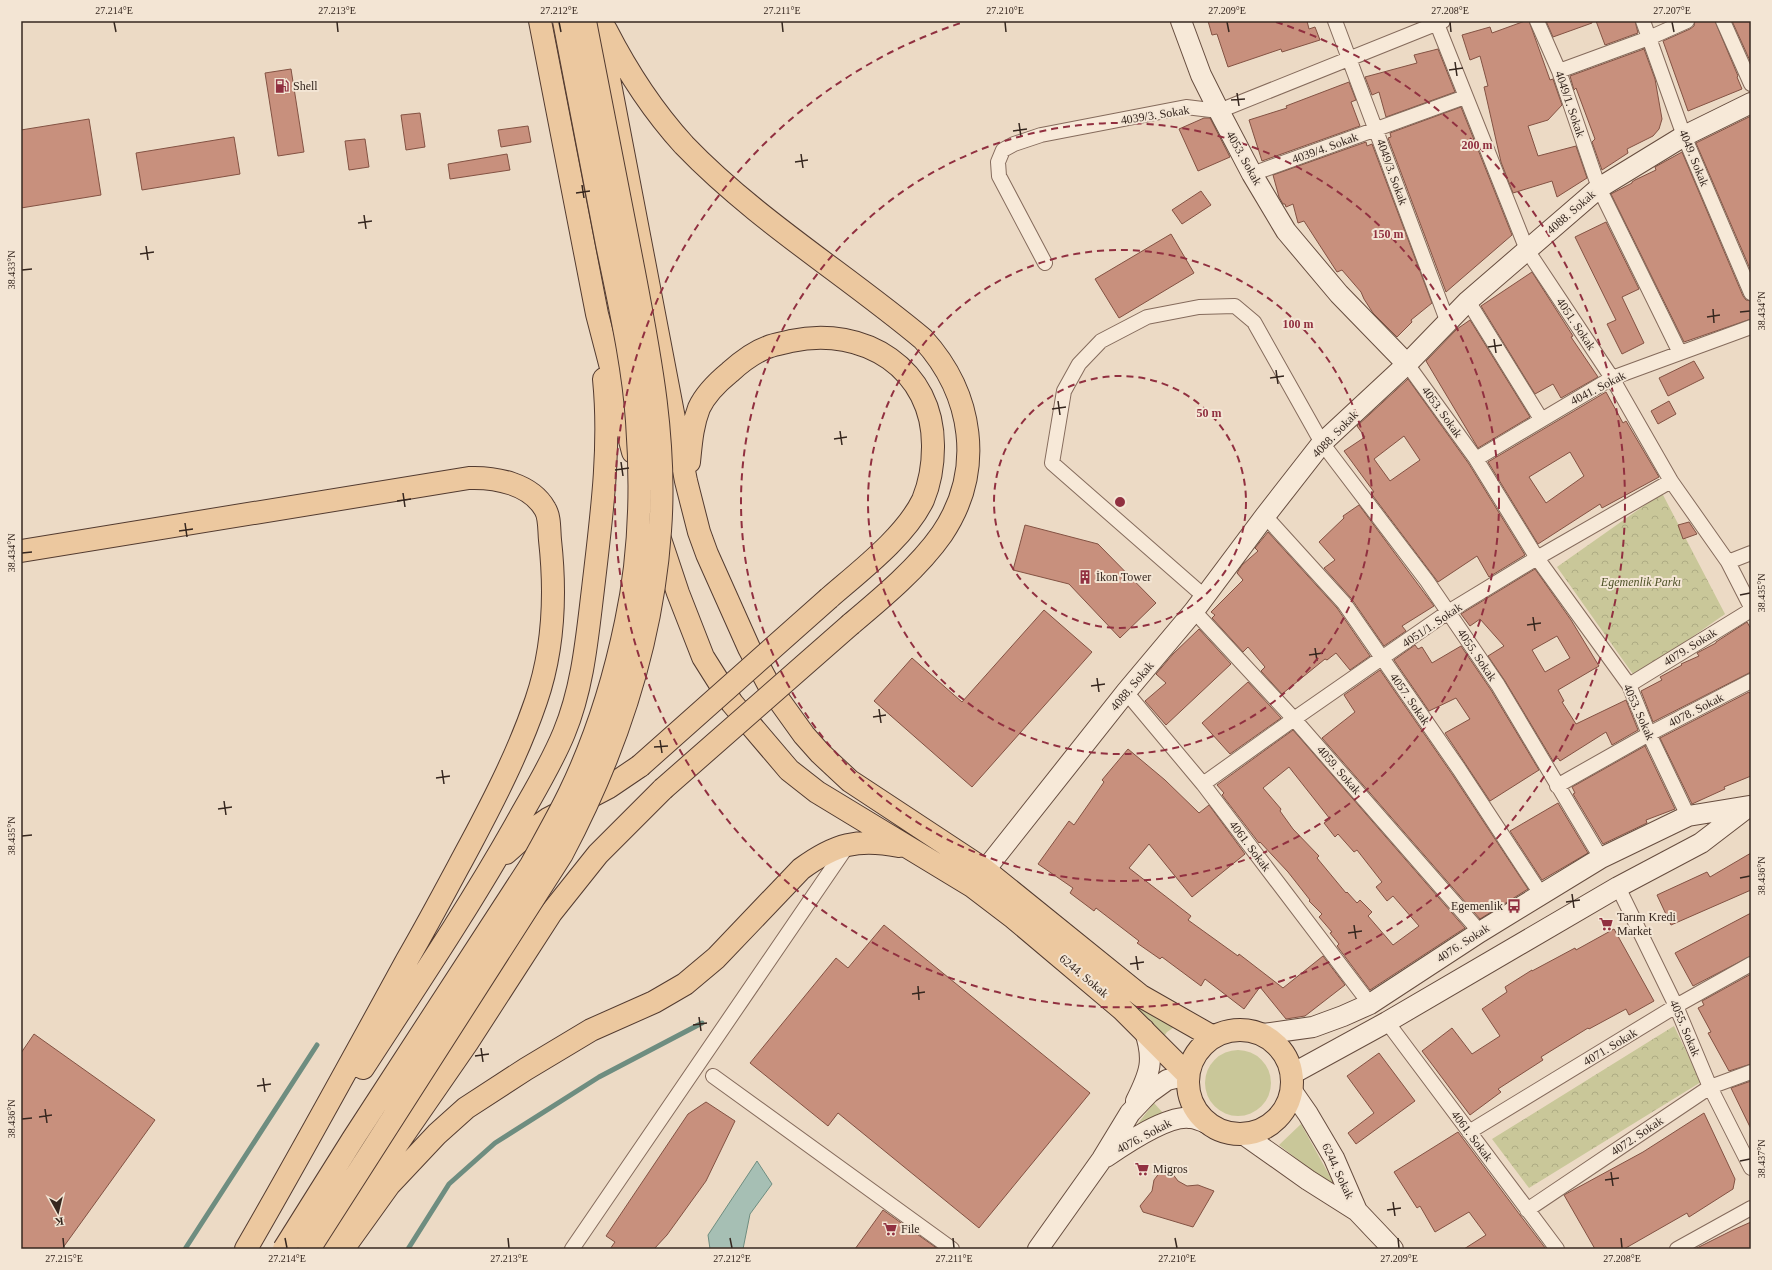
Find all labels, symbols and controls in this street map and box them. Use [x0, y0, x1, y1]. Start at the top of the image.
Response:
text: 27.214°E [95, 5, 133, 16]
text: 27.213°E [318, 5, 356, 16]
text: 27.212°E [540, 5, 578, 16]
text: 27.211°E [763, 5, 801, 16]
text: 27.210°E [986, 5, 1024, 16]
text: 27.209°E [1208, 5, 1246, 16]
text: 27.208°E [1431, 5, 1469, 16]
text: 27.207°E [1653, 5, 1691, 16]
street label: 4049/1. Sokak [1552, 69, 1588, 139]
fuel station icon: Shell [274, 78, 290, 94]
place label: Shell [293, 79, 318, 93]
street label: 4039/3. Sokak [1120, 103, 1190, 127]
street label: 4053. Sokak [1223, 128, 1265, 188]
street label: 4049. Sokak [1676, 128, 1712, 188]
street label: 4039/4. Sokak [1290, 130, 1360, 166]
street label: 4049/3. Sokak [1374, 137, 1410, 207]
text: 200 m [1462, 138, 1493, 152]
street label: 4088. Sokak [1544, 187, 1598, 237]
text: 150 m [1373, 227, 1404, 241]
text: 38.433°N [6, 251, 17, 289]
text: 38.434°N [1756, 292, 1767, 330]
street label: 4051. Sokak [1553, 295, 1599, 353]
text: 100 m [1283, 317, 1314, 331]
street label: 4041. Sokak [1568, 368, 1628, 408]
street label: 4053. Sokak [1419, 384, 1465, 440]
text: 50 m [1197, 406, 1222, 420]
street label: 4088. Sokak [1309, 408, 1361, 460]
centre of rings [1113, 495, 1127, 509]
text: 38.434°N [6, 534, 17, 572]
building icon: İkon Tower [1077, 569, 1093, 585]
place label: İkon Tower [1096, 570, 1151, 584]
text: 38.435°N [1756, 574, 1767, 612]
park label: Egemenlik Parkı [1600, 575, 1681, 589]
street label: 4051/1. Sokak [1399, 600, 1465, 650]
street label: 4079. Sokak [1661, 625, 1719, 669]
street label: 4055. Sokak [1454, 626, 1500, 684]
street label: 4088. Sokak [1107, 659, 1157, 713]
street label: 4057. Sokak [1387, 670, 1433, 728]
street label: 4053. Sokak [1620, 682, 1658, 742]
street label: 4078. Sokak [1666, 690, 1726, 730]
street label: 4059. Sokak [1314, 743, 1364, 797]
text: 38.435°N [6, 817, 17, 855]
street label: 4061. Sokak [1226, 818, 1274, 874]
text: 38.436°N [1756, 857, 1767, 895]
bus stop icon: Egemenlik [1506, 898, 1522, 914]
place label: Egemenlik [1451, 899, 1503, 913]
place label: Tarım Kredi Market [1617, 910, 1676, 938]
supermarket icon: Tarım Kredi Market [1598, 916, 1614, 932]
street label: 4076. Sokak [1434, 921, 1492, 965]
street label: 6244. Sokak [1057, 951, 1111, 1001]
street label: 4055. Sokak [1667, 998, 1703, 1058]
street label: 4071. Sokak [1581, 1026, 1639, 1068]
text: 38.436°N [6, 1100, 17, 1138]
street label: 4061. Sokak [1448, 1108, 1496, 1164]
street label: 4072. Sokak [1608, 1113, 1666, 1159]
street label: 4076. Sokak [1114, 1116, 1174, 1156]
text: 38.437°N [1756, 1140, 1767, 1178]
street label: 6244. Sokak [1319, 1141, 1357, 1201]
supermarket icon: Migros [1134, 1161, 1150, 1177]
place label: Migros [1153, 1162, 1188, 1176]
north arrow [38, 1192, 78, 1232]
text: K [54, 1215, 64, 1229]
supermarket icon: File [882, 1221, 898, 1237]
place label: File [901, 1222, 920, 1236]
text: 27.215°E [45, 1253, 83, 1264]
text: 27.214°E [268, 1253, 306, 1264]
text: 27.213°E [490, 1253, 528, 1264]
text: 27.212°E [713, 1253, 751, 1264]
text: 27.211°E [935, 1253, 973, 1264]
text: 27.210°E [1158, 1253, 1196, 1264]
text: 27.209°E [1380, 1253, 1418, 1264]
text: 27.208°E [1603, 1253, 1641, 1264]

